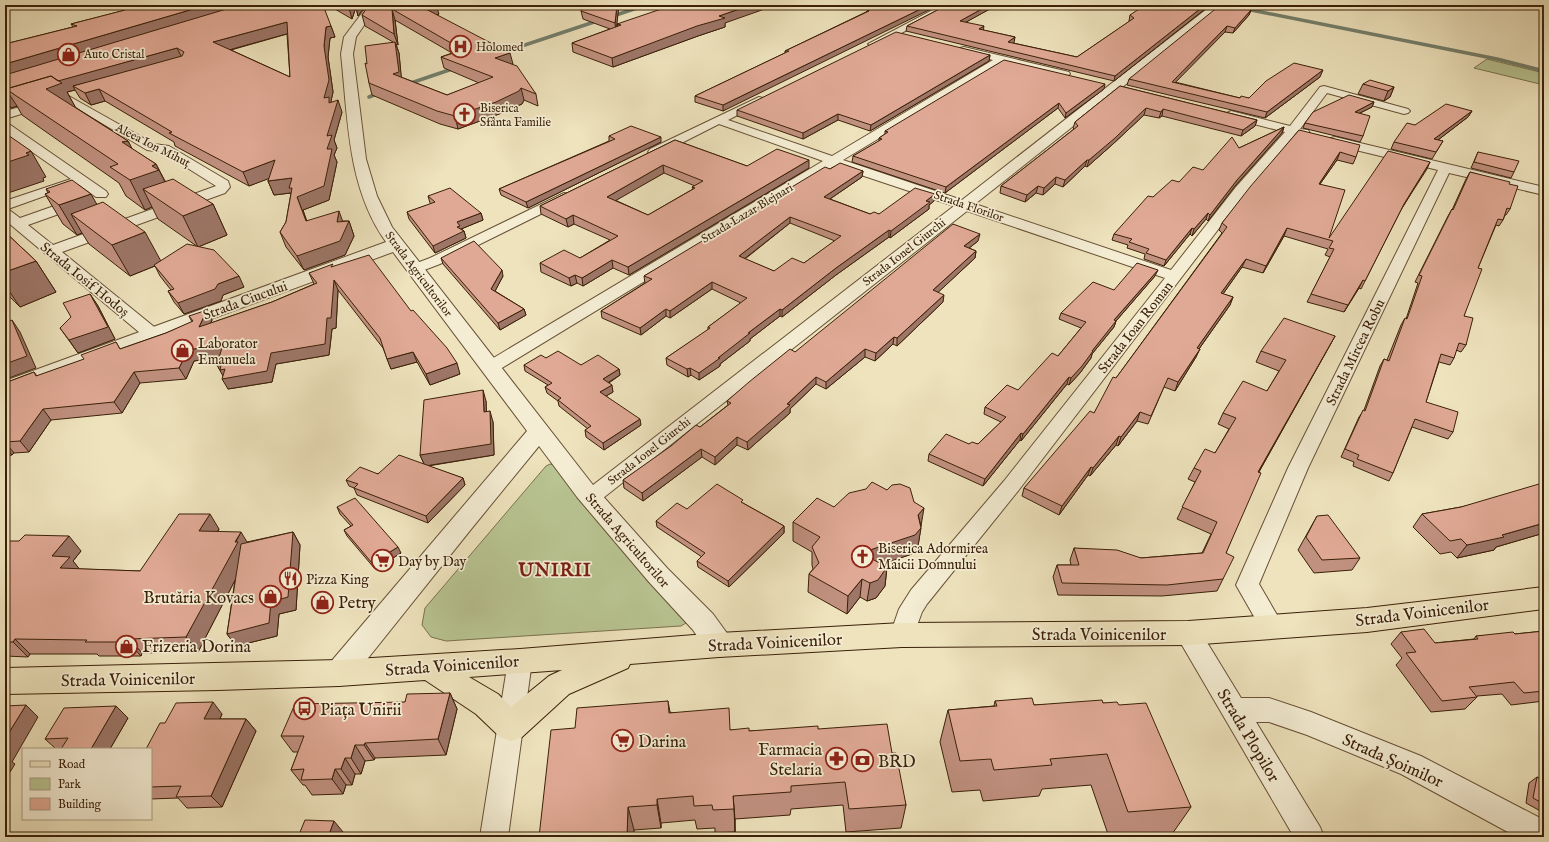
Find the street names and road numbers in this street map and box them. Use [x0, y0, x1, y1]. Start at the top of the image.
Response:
street label: Aleea Ion Mihuț [112, 120, 193, 171]
street label: Strada Lazar Blejnari [699, 180, 796, 247]
street label: Strada Florilor [932, 187, 1006, 226]
street label: Strada Ionel Giurchi [860, 215, 949, 290]
street label: Strada Agricultorilor [382, 229, 456, 320]
street label: Strada Iosif Hodoș [36, 238, 133, 321]
street label: Strada Ciucului [201, 277, 290, 325]
street label: Strada Ioan Roman [1094, 277, 1178, 377]
street label: Strada Mircea Robu [1322, 296, 1389, 409]
street label: Strada Ionel Giurchi [605, 414, 694, 489]
street label: Strada Agricultorilor [581, 489, 673, 592]
street label: Strada Voinicenilor [1354, 595, 1491, 632]
street label: Strada Voinicenilor [1032, 625, 1167, 646]
street label: Strada Voinicenilor [707, 629, 843, 657]
street label: Strada Voinicenilor [384, 651, 521, 682]
street label: Strada Voinicenilor [61, 669, 196, 692]
street label: Strada Plopilor [1212, 685, 1284, 787]
street label: Strada Șoimilor [1339, 730, 1447, 793]

